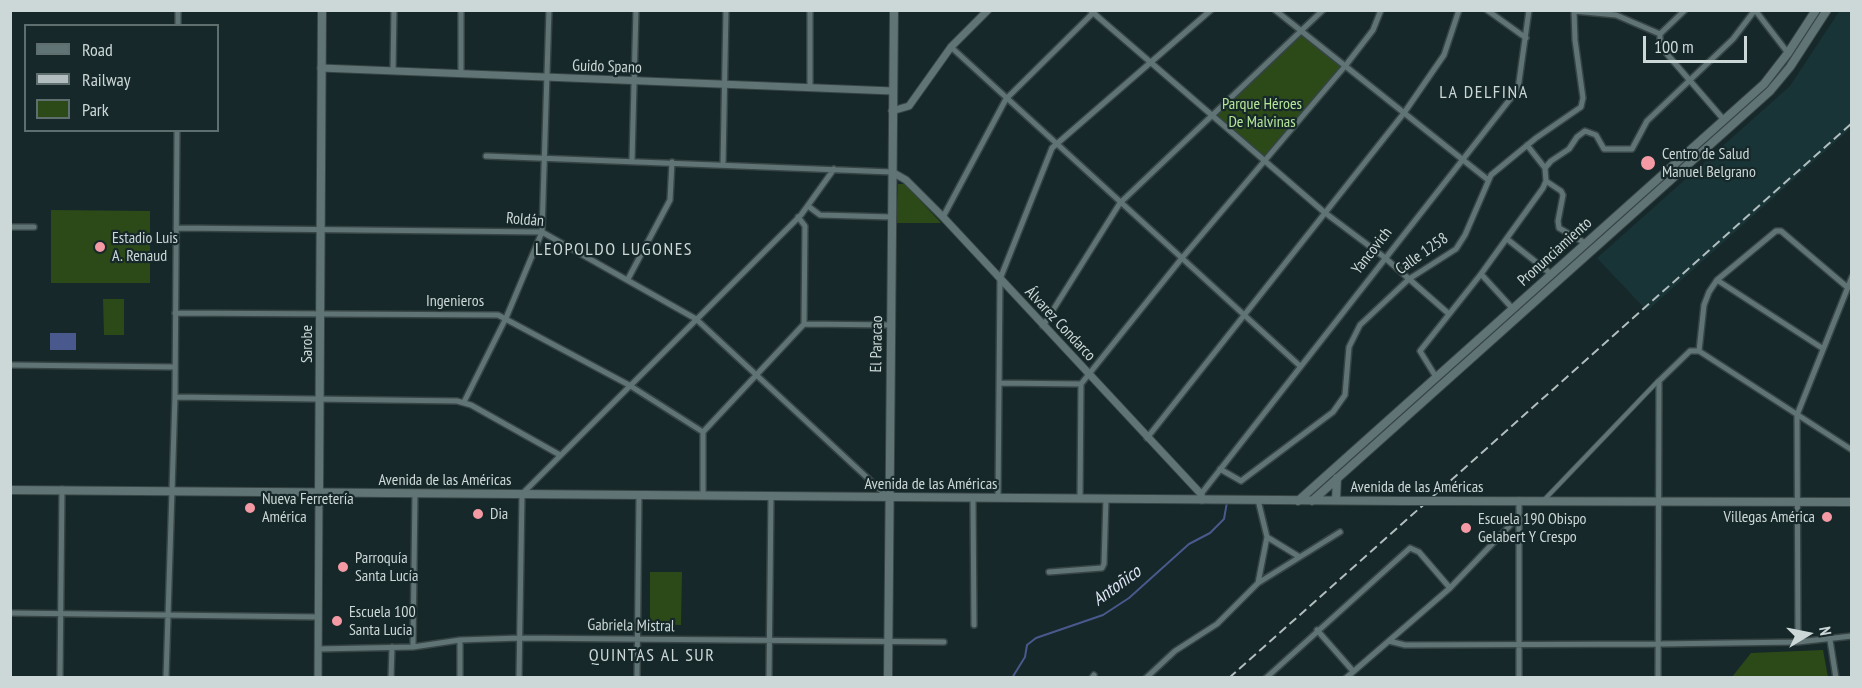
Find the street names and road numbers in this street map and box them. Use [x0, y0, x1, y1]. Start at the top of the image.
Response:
street label: Guido Spano [572, 56, 642, 78]
street label: Roldán [505, 209, 545, 231]
street label: Pronunciamiento [1514, 214, 1596, 290]
street label: Yancovich [1348, 224, 1396, 278]
street label: Calle 1258 [1392, 229, 1452, 279]
street label: Álvarez Condarco [1021, 283, 1099, 365]
street label: Ingenieros [426, 291, 484, 311]
street label: El Paracao [867, 315, 887, 373]
street label: Sarobe [297, 325, 317, 363]
street label: Avenida de las Américas [379, 470, 511, 490]
street label: Avenida de las Américas [865, 474, 997, 494]
street label: Avenida de las Américas [1351, 477, 1483, 497]
street label: Gabriela Mistral [587, 616, 675, 636]

